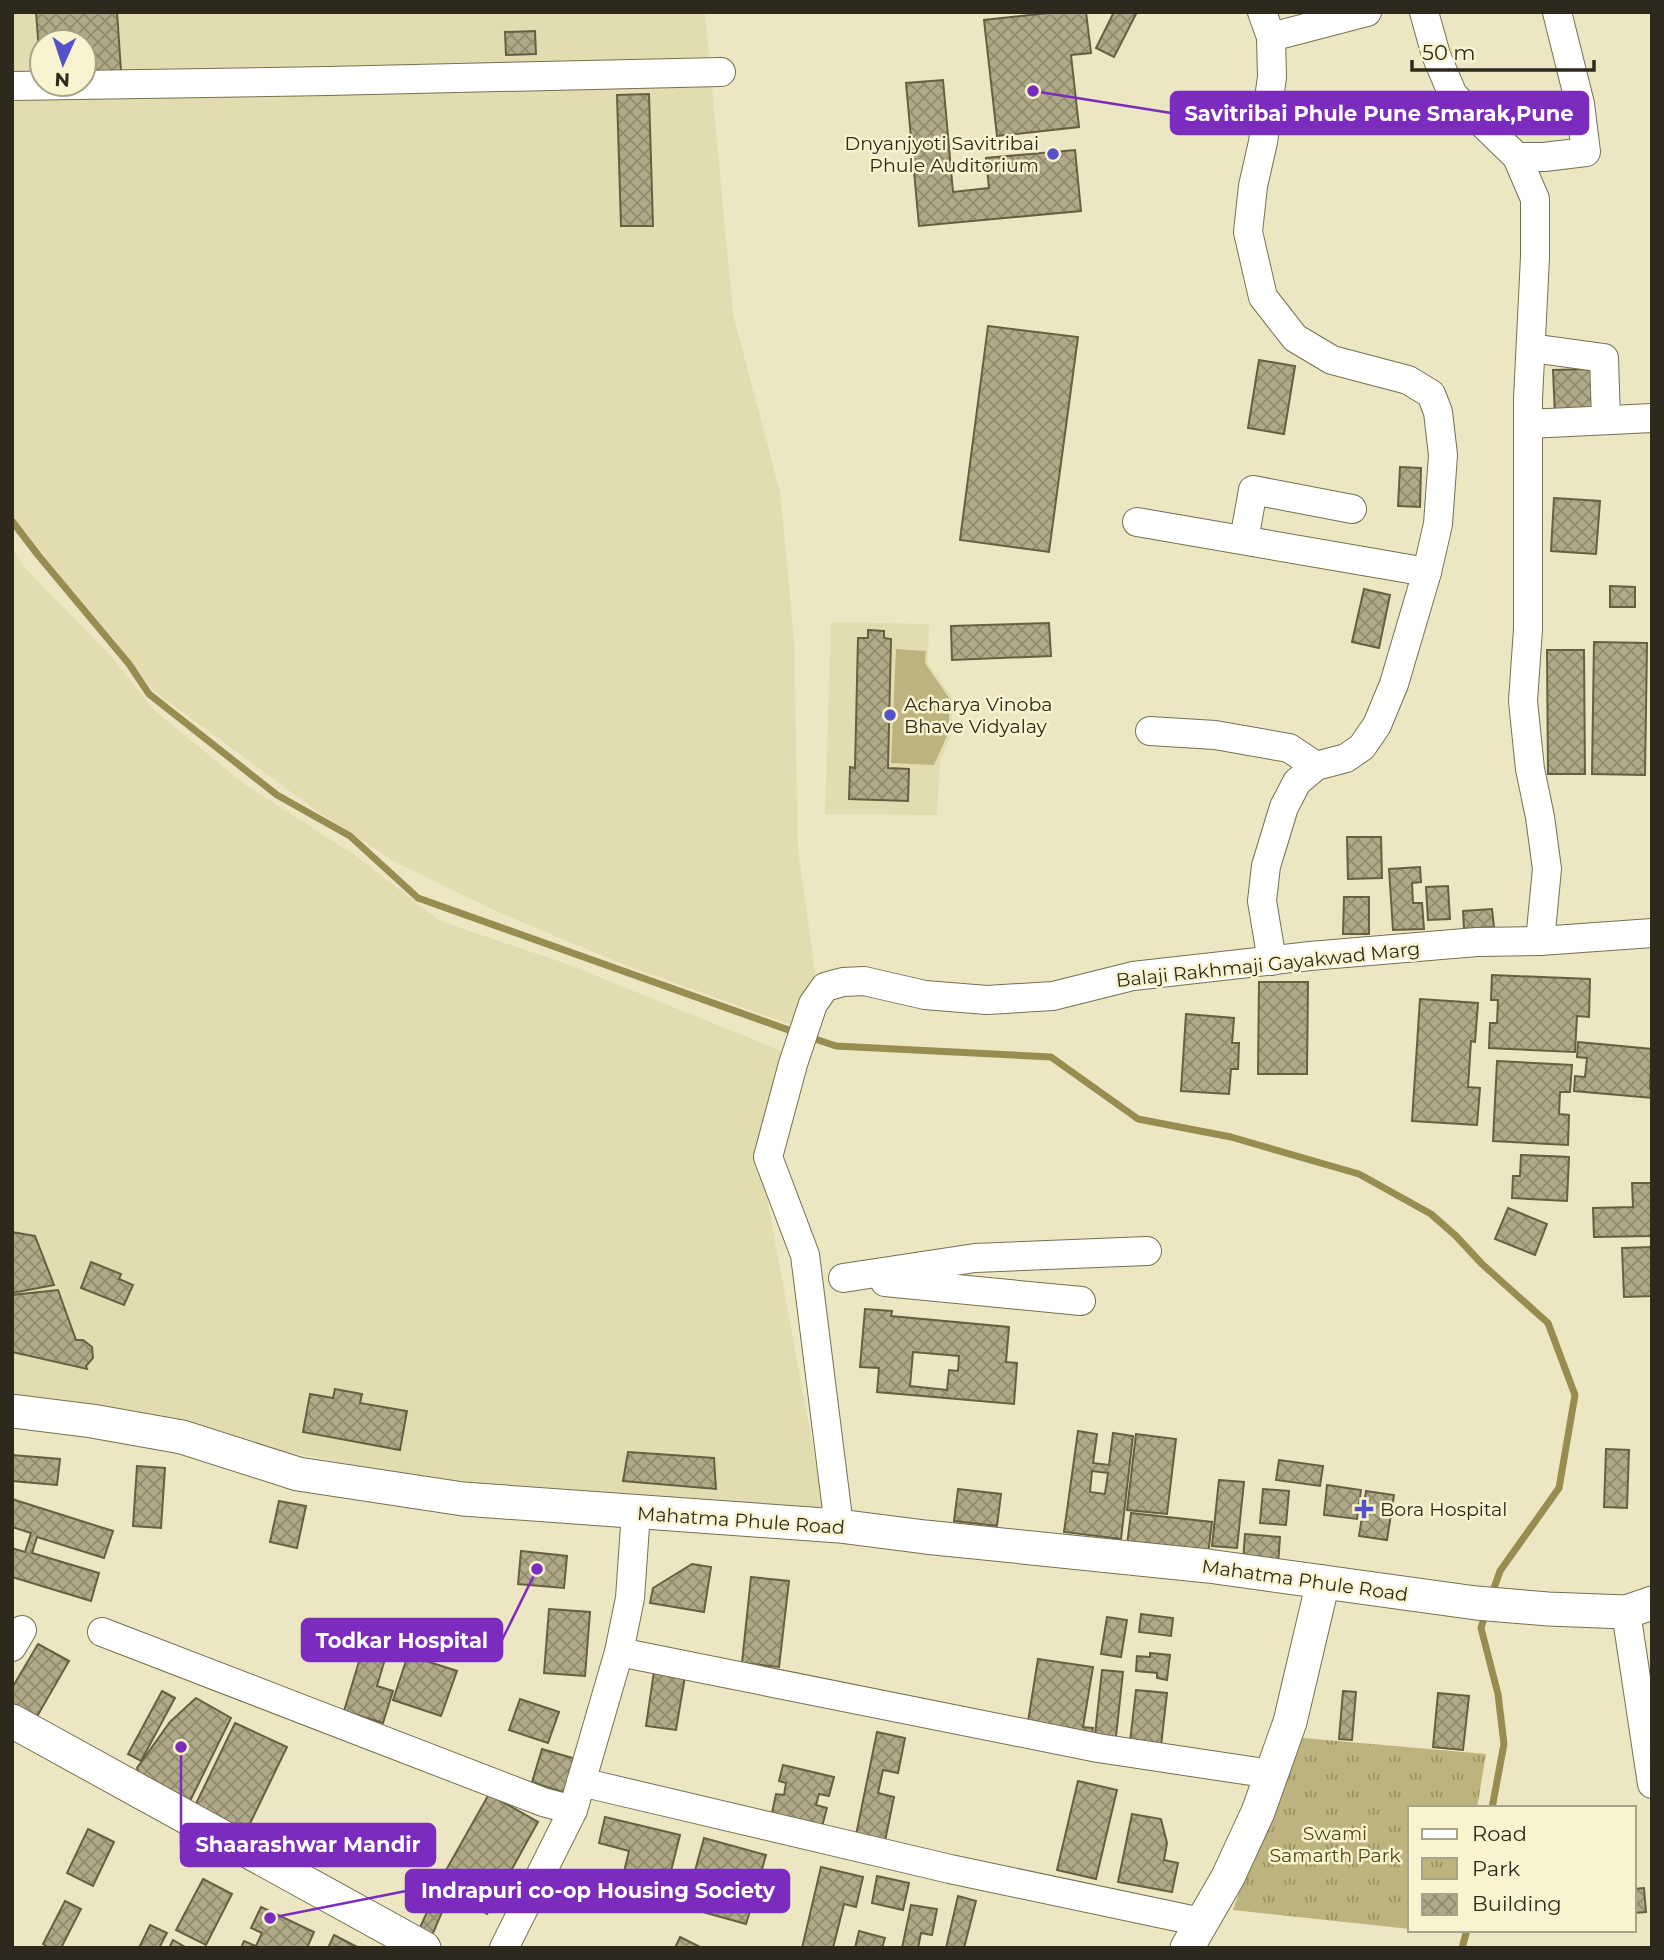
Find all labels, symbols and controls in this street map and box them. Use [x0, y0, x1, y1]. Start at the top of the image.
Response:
north arrow [28, 28, 98, 98]
scale bar [1412, 28, 1594, 72]
text: 50 m [1422, 40, 1476, 65]
text: N [54, 68, 70, 91]
callout: Savitribai Phule Pune Smarak,Pune [1171, 92, 1588, 134]
text: Savitribai Phule Pune Smarak,Pune [1184, 101, 1574, 126]
place label: Dnyanjyoti Savitribai Phule Auditorium [845, 132, 1039, 177]
marker: Dnyanjyoti Savitribai Phule Auditorium [1045, 146, 1061, 162]
place label: Acharya Vinoba Bhave Vidyalay [904, 693, 1053, 738]
marker: Acharya Vinoba Bhave Vidyalay [882, 707, 898, 723]
street label: Balaji Rakhmaji Gayakwad Marg [1115, 937, 1421, 992]
place label: Bora Hospital [1380, 1498, 1507, 1521]
marker: Bora Hospital [1354, 1499, 1374, 1519]
street label: Mahatma Phule Road [636, 1502, 845, 1539]
street label: Mahatma Phule Road [1200, 1555, 1410, 1606]
callout: Todkar Hospital [302, 1619, 502, 1661]
text: Todkar Hospital [316, 1628, 488, 1653]
legend [1408, 1806, 1636, 1932]
text: Road [1472, 1821, 1527, 1846]
park label: Swami Samarth Park [1269, 1822, 1401, 1867]
callout: Shaarashwar Mandir [181, 1824, 435, 1866]
text: Shaarashwar Mandir [195, 1832, 421, 1857]
text: Park [1472, 1856, 1520, 1881]
callout: Indrapuri co-op Housing Society [406, 1870, 789, 1912]
text: Indrapuri co-op Housing Society [421, 1878, 776, 1903]
text: Building [1472, 1891, 1562, 1916]

